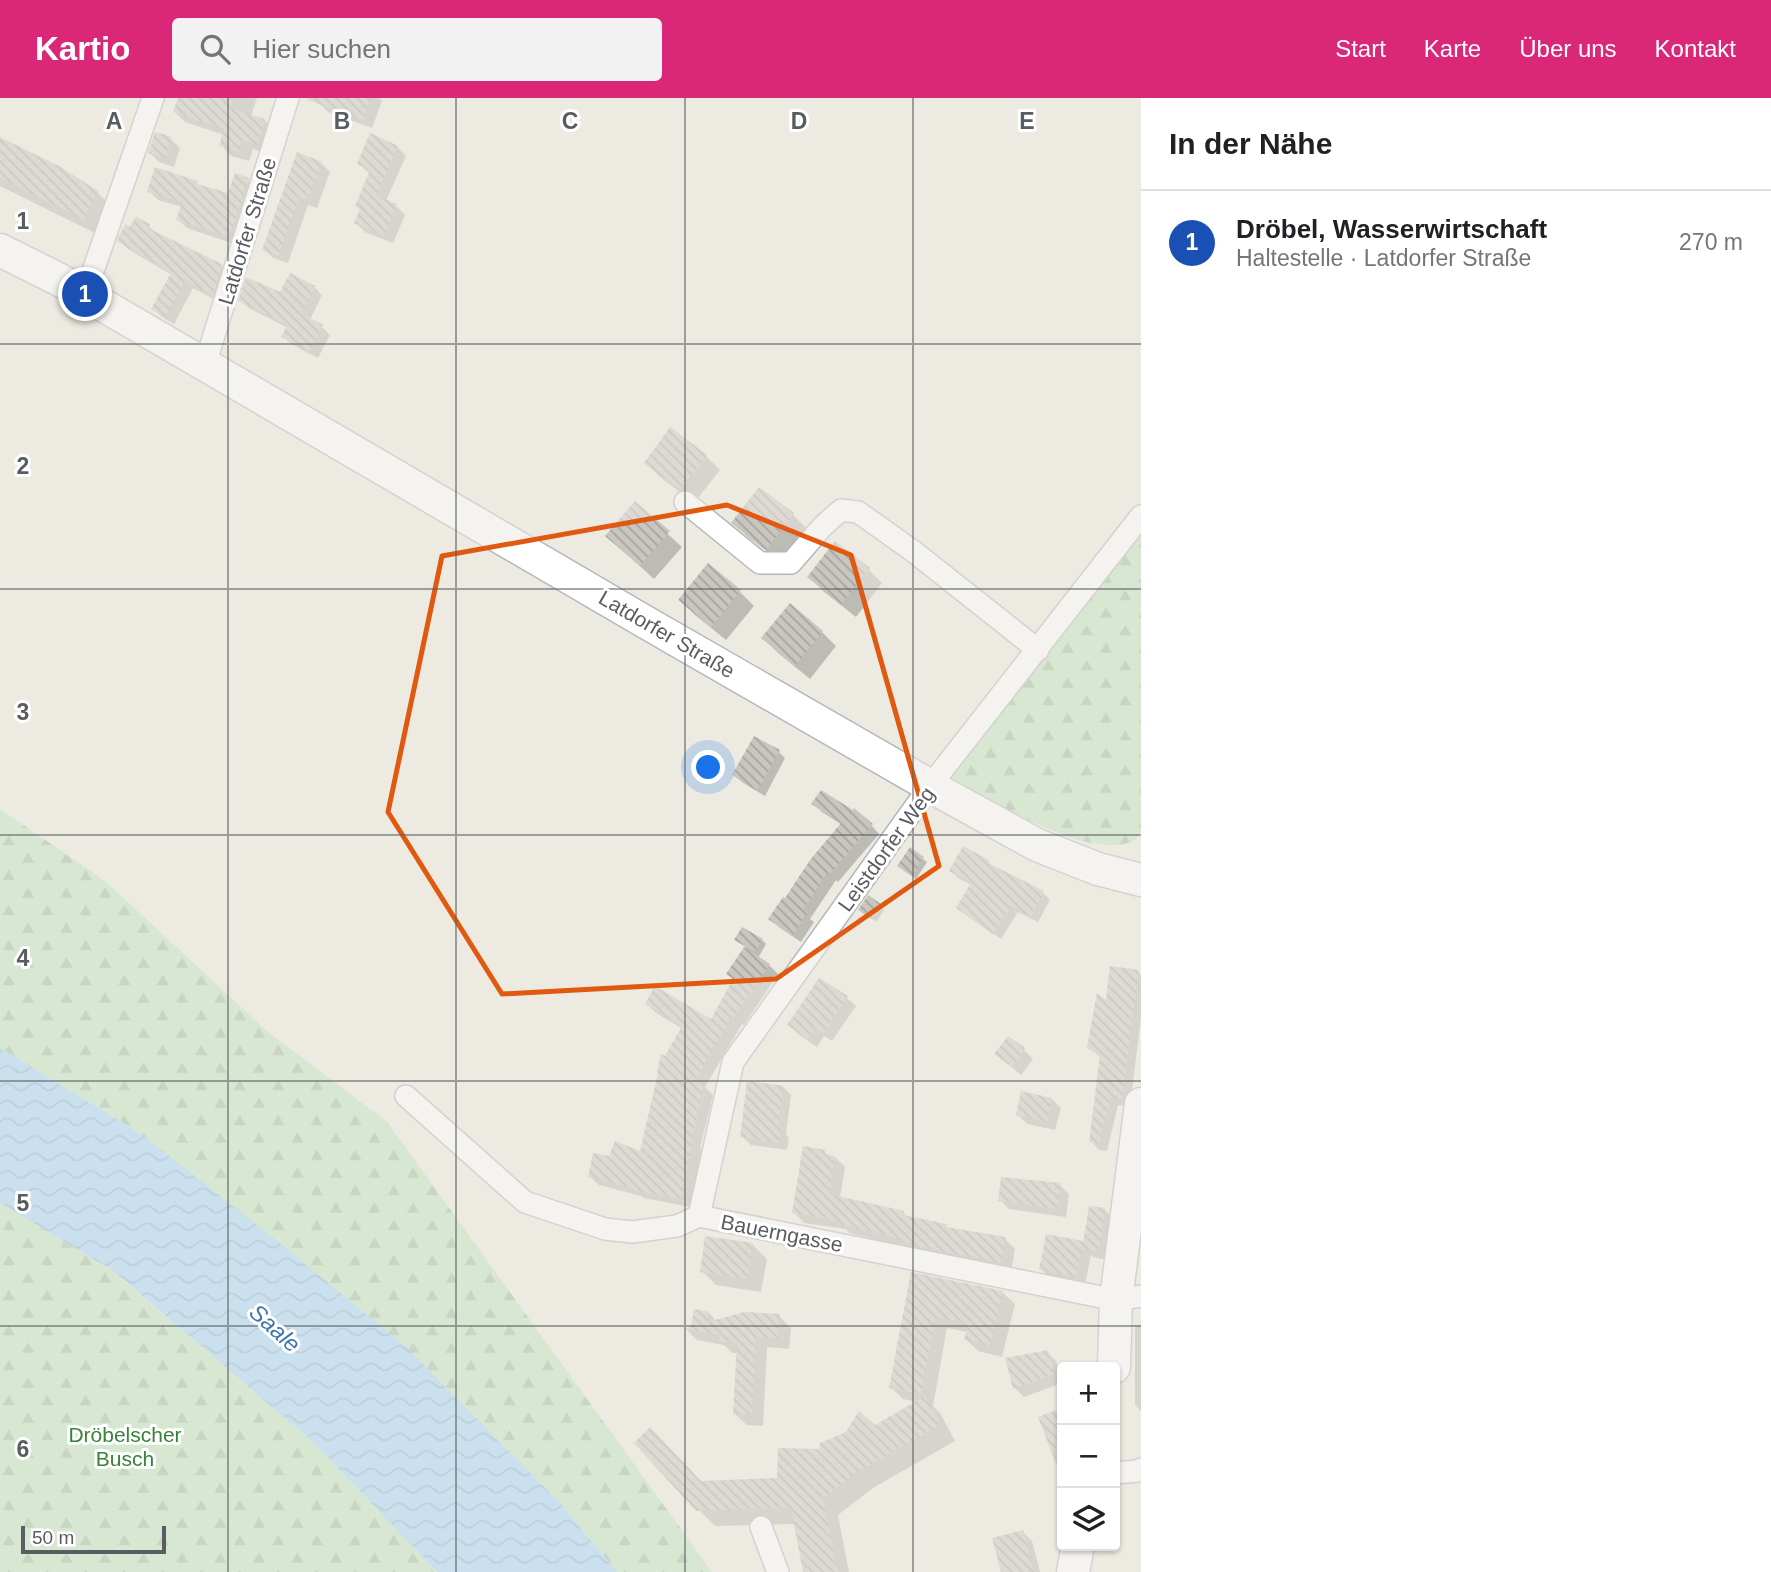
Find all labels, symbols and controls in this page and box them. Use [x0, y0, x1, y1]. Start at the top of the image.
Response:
search box [172, 18, 662, 81]
text: Kartio [35, 30, 130, 67]
icon: search [196, 30, 234, 68]
text: Hier suchen [252, 34, 391, 64]
text: Start [1335, 35, 1386, 62]
text: Karte [1424, 35, 1481, 62]
text: Über uns [1519, 35, 1617, 62]
text: Kontakt [1655, 35, 1736, 62]
text: A [106, 108, 122, 134]
text: B [334, 108, 350, 134]
text: C [562, 108, 578, 134]
text: D [791, 108, 807, 134]
text: E [1019, 108, 1035, 134]
text: In der Nähe [1169, 127, 1332, 160]
street label: Latdorfer Straße [214, 155, 280, 307]
text: 1 [17, 208, 30, 234]
text: Dröbel, Wasserwirtschaft [1236, 214, 1547, 244]
text: 1 [1186, 229, 1198, 255]
text: 270 m [1679, 229, 1743, 255]
text: Haltestelle · Latdorfer Straße [1236, 245, 1531, 271]
pin: 1 [62, 268, 108, 320]
text: 2 [17, 453, 29, 479]
street label: Latdorfer Straße [595, 586, 739, 682]
text: 3 [17, 699, 29, 725]
your location [691, 750, 725, 784]
street label: Leistdorfer Weg [833, 782, 939, 916]
text: 4 [17, 945, 30, 971]
text: 5 [17, 1190, 30, 1216]
street label: Bauerngasse [719, 1210, 845, 1256]
water label: Saale [244, 1299, 306, 1357]
map controls [1057, 1362, 1120, 1551]
button: + [1057, 1362, 1120, 1425]
park label: Dröbelscher Busch [68, 1423, 182, 1470]
button: − [1057, 1425, 1120, 1488]
text: 6 [17, 1436, 29, 1462]
button: layers [1057, 1488, 1120, 1551]
scale bar [21, 1523, 166, 1555]
text: 50 m [32, 1527, 74, 1548]

